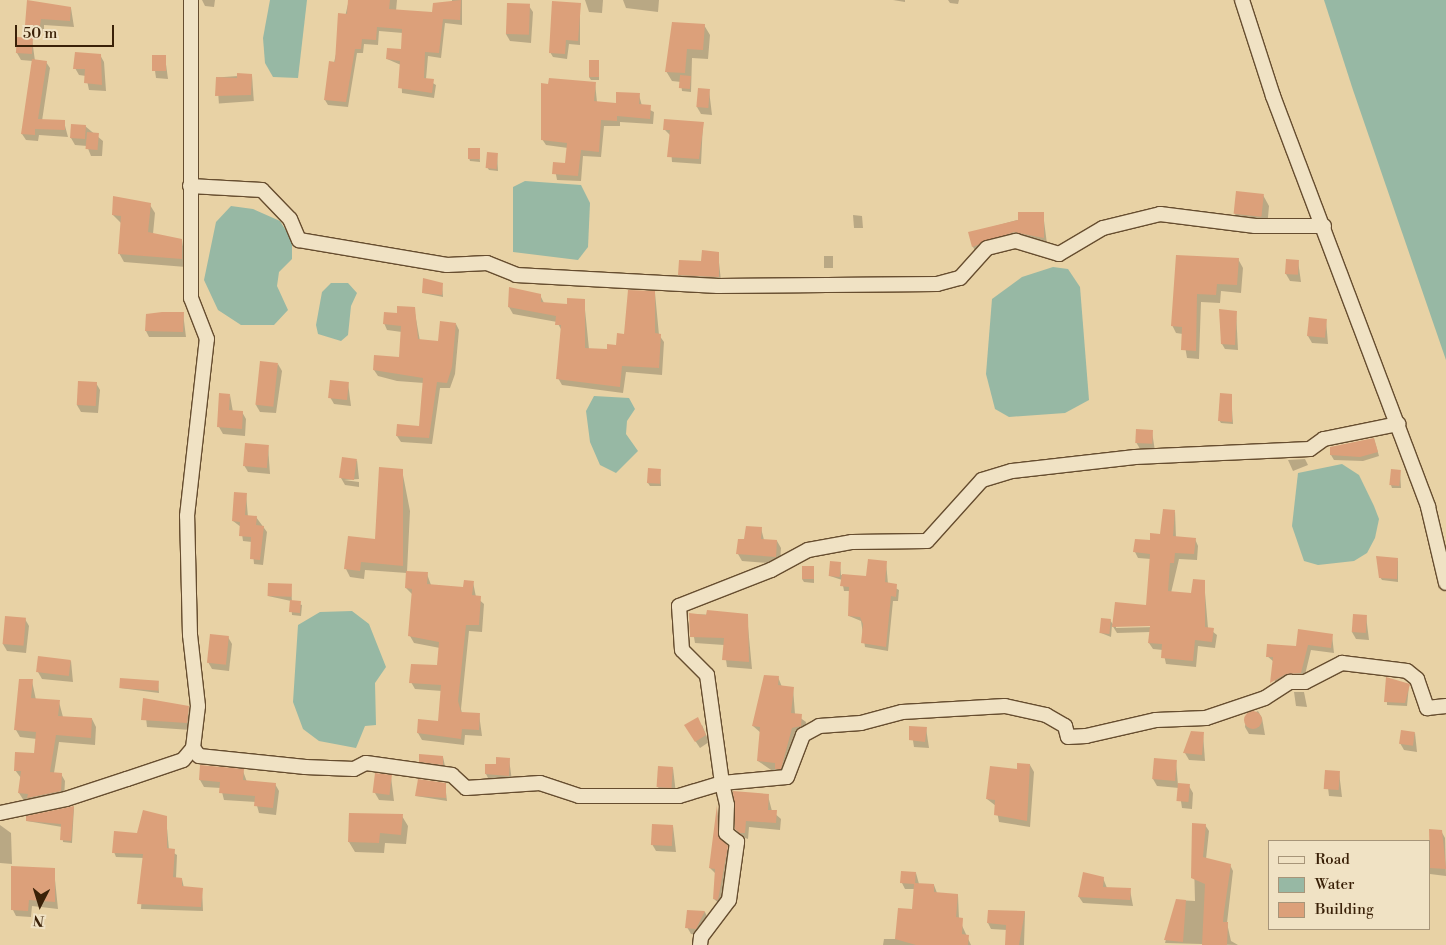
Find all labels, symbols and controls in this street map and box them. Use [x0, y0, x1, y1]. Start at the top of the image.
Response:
scale bar [18, 15, 116, 47]
text: 50 m [23, 24, 57, 43]
legend [1268, 840, 1431, 930]
text: Road [1315, 850, 1350, 869]
text: Water [1315, 875, 1354, 894]
north arrow [15, 880, 65, 930]
text: Building [1315, 900, 1374, 919]
text: N [32, 910, 45, 929]

